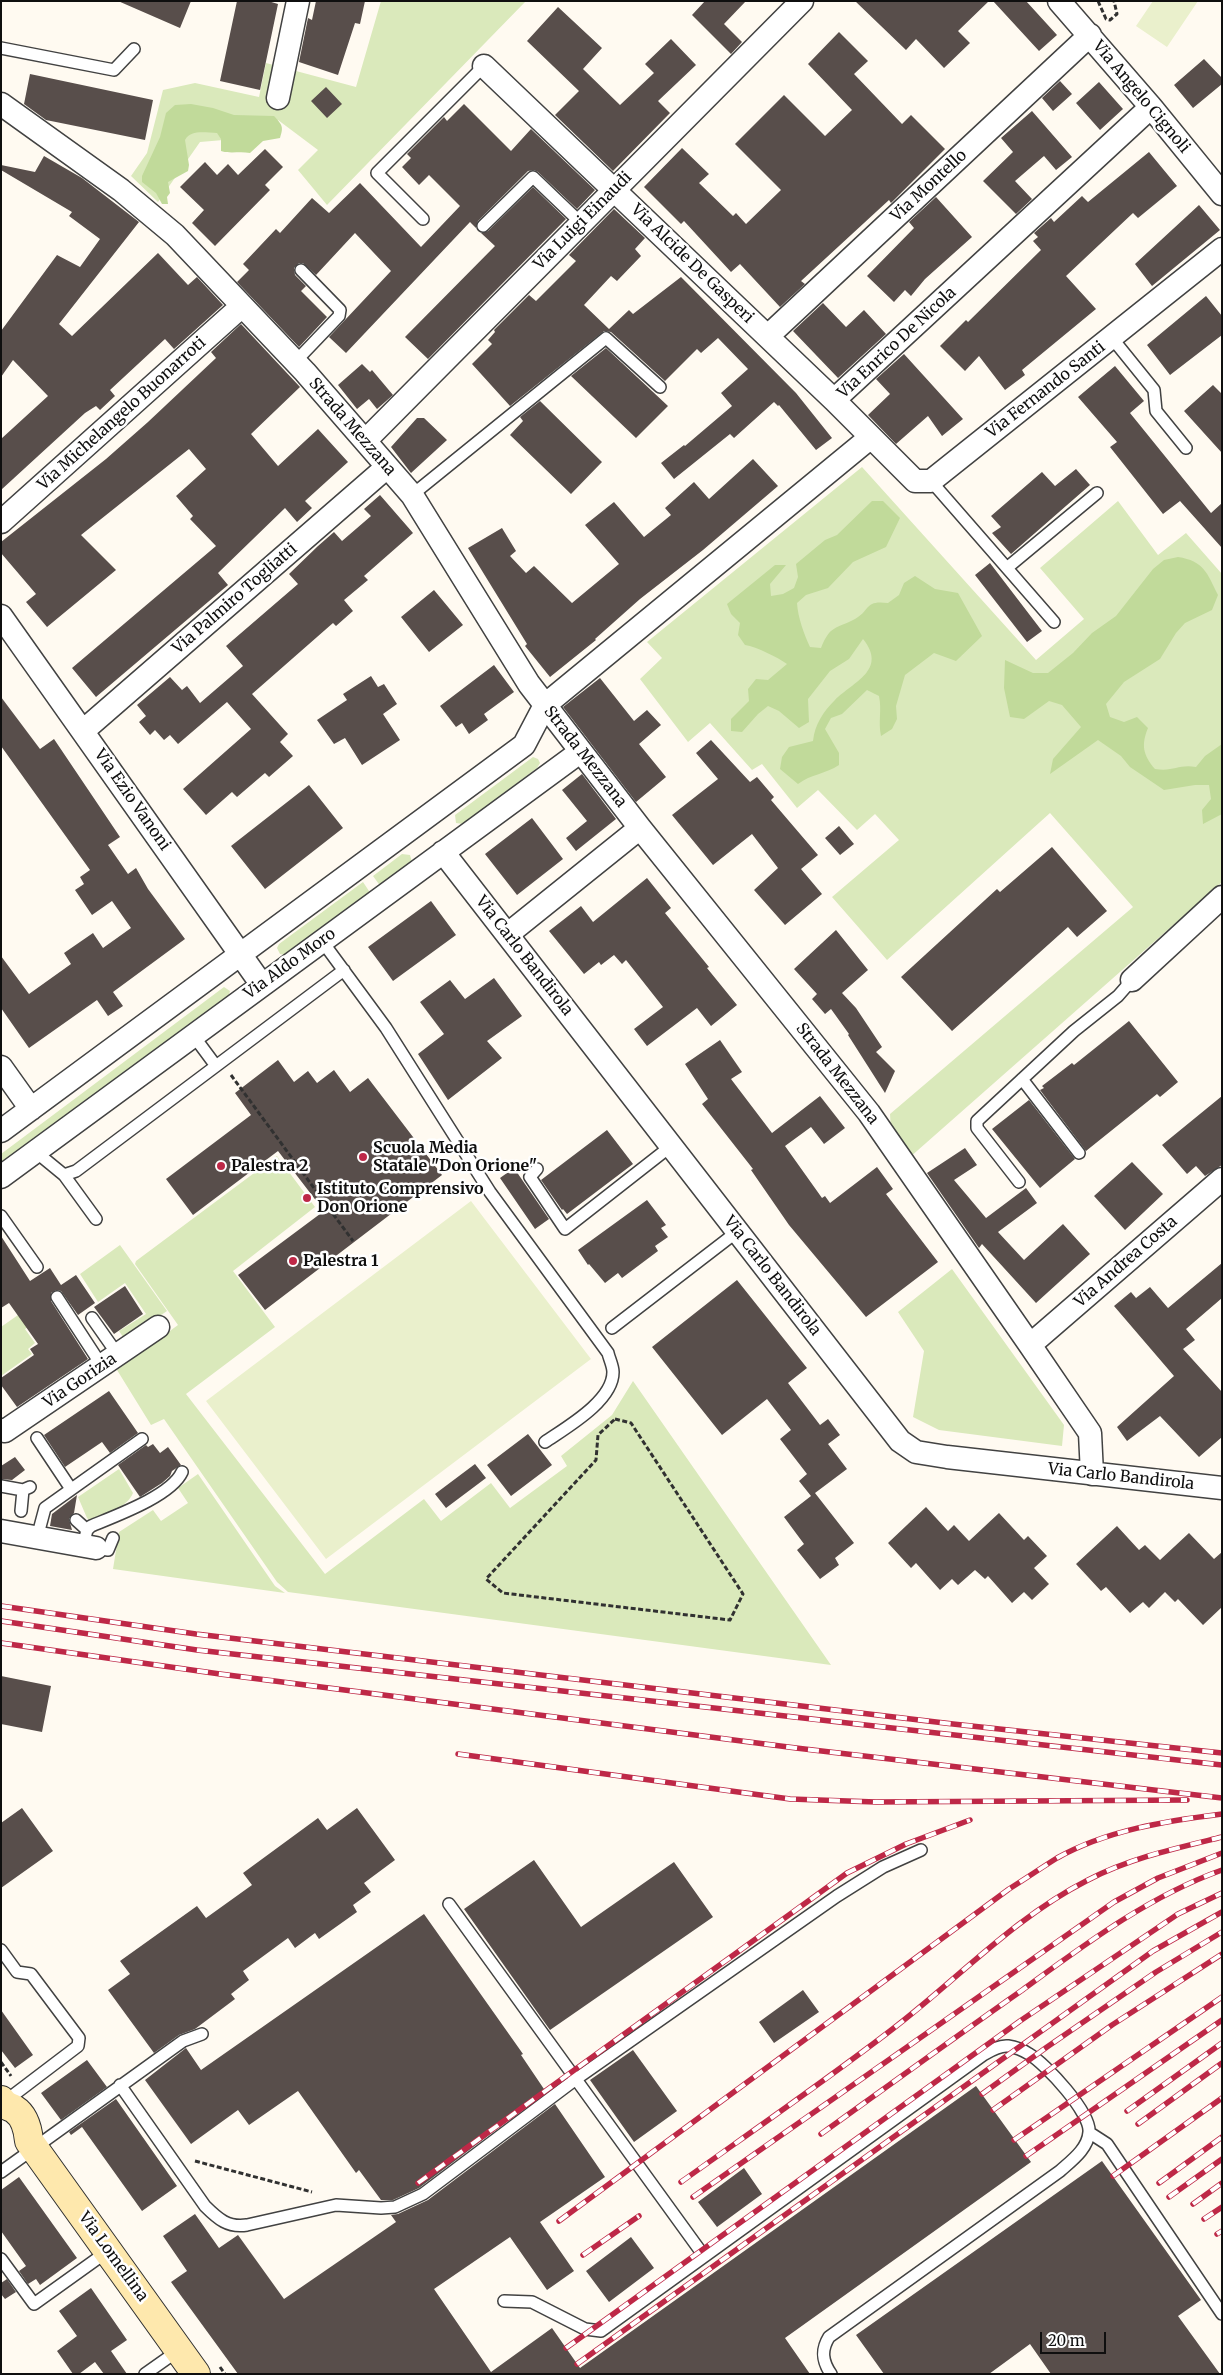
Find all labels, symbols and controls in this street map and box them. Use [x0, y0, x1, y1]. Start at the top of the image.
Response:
street label: Via Angelo Cignoli [1088, 37, 1194, 157]
street label: Via Montello [887, 146, 971, 226]
street label: Via Luigi Einaudi [530, 168, 636, 274]
street label: Via Alcide De Gasperi [627, 200, 757, 328]
street label: Via Enrico De Nicola [834, 283, 960, 403]
street label: Via Michelangelo Buonarroti [34, 333, 210, 495]
street label: Via Fernando Santi [983, 338, 1109, 442]
street label: Strada Mezzana [304, 374, 400, 480]
street label: Via Palmiro Togliatti [169, 540, 301, 658]
street label: Strada Mezzana [540, 703, 630, 811]
street label: Via Ezio Vanoni [90, 746, 174, 854]
street label: Via Carlo Bandirola [471, 892, 577, 1020]
street label: Via Aldo Moro [240, 924, 340, 1004]
street label: Strada Mezzana [792, 1020, 882, 1128]
place label: Scuola Media Statale "Don Orione" [373, 1138, 537, 1176]
marker: Scuola Media Statale "Don Orione" [357, 1151, 369, 1163]
place label: Palestra 2 [231, 1156, 308, 1176]
marker: Palestra 2 [215, 1160, 227, 1172]
place label: Istituto Comprensivo Don Orione [317, 1179, 484, 1217]
marker: Istituto Comprensivo Don Orione [301, 1192, 313, 1204]
street label: Via Carlo Bandirola [719, 1212, 825, 1340]
street label: Via Andrea Costa [1071, 1212, 1181, 1312]
place label: Palestra 1 [303, 1251, 378, 1271]
marker: Palestra 1 [287, 1255, 299, 1267]
street label: Via Gorizia [40, 1350, 120, 1412]
street label: Via Carlo Bandirola [1047, 1460, 1195, 1494]
street label: Via Lomellina [74, 2208, 152, 2306]
scale bar [1043, 2322, 1109, 2354]
text: 20 m [1048, 2331, 1085, 2350]

